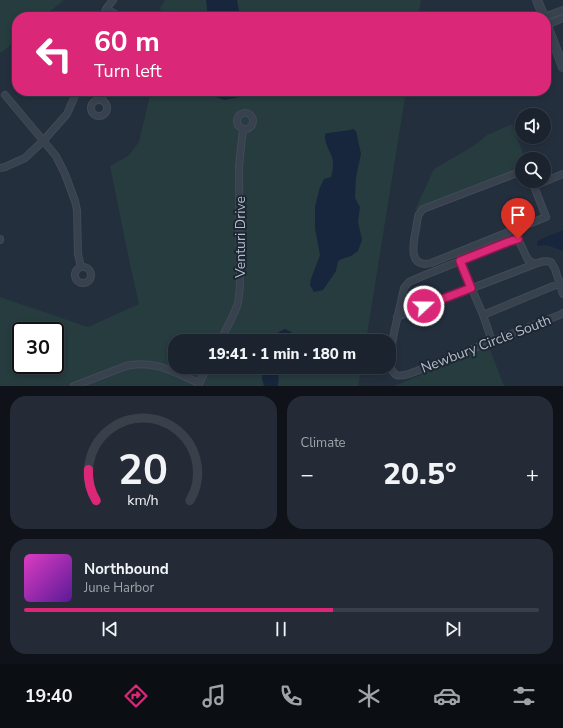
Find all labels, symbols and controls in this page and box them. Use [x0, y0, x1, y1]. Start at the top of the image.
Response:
text: 60 m [94, 23, 160, 61]
icon: left [28, 28, 80, 80]
text: Turn left [94, 59, 162, 83]
map controls [515, 108, 551, 188]
button: sound [515, 108, 551, 144]
button: search [515, 152, 551, 188]
street label: Venturi Drive [231, 196, 250, 279]
pin [501, 198, 535, 239]
icon: arrive [507, 204, 529, 226]
position arrow [403, 285, 445, 327]
street label: Newbury Circle South [418, 310, 554, 378]
speed limit sign: 30 [12, 322, 64, 374]
text: 19:41 · 1 min · 180 m [208, 344, 356, 364]
text: Climate [301, 434, 346, 452]
text: 20 [118, 441, 168, 498]
text: 20.5° [383, 454, 456, 495]
text: − [301, 460, 314, 490]
text: + [526, 460, 539, 490]
text: km/h [128, 490, 159, 509]
text: Northbound [84, 559, 169, 579]
text: June Harbor [84, 579, 154, 597]
icon: previous [99, 618, 121, 640]
icon: pause [270, 618, 292, 640]
icon: next [442, 618, 464, 640]
icon: directions [122, 682, 150, 710]
icon: music [200, 682, 228, 710]
icon: phone [277, 682, 305, 710]
icon: climate [355, 682, 383, 710]
icon: car [433, 682, 461, 710]
icon: filters [510, 682, 538, 710]
text: 19:40 [25, 684, 72, 708]

